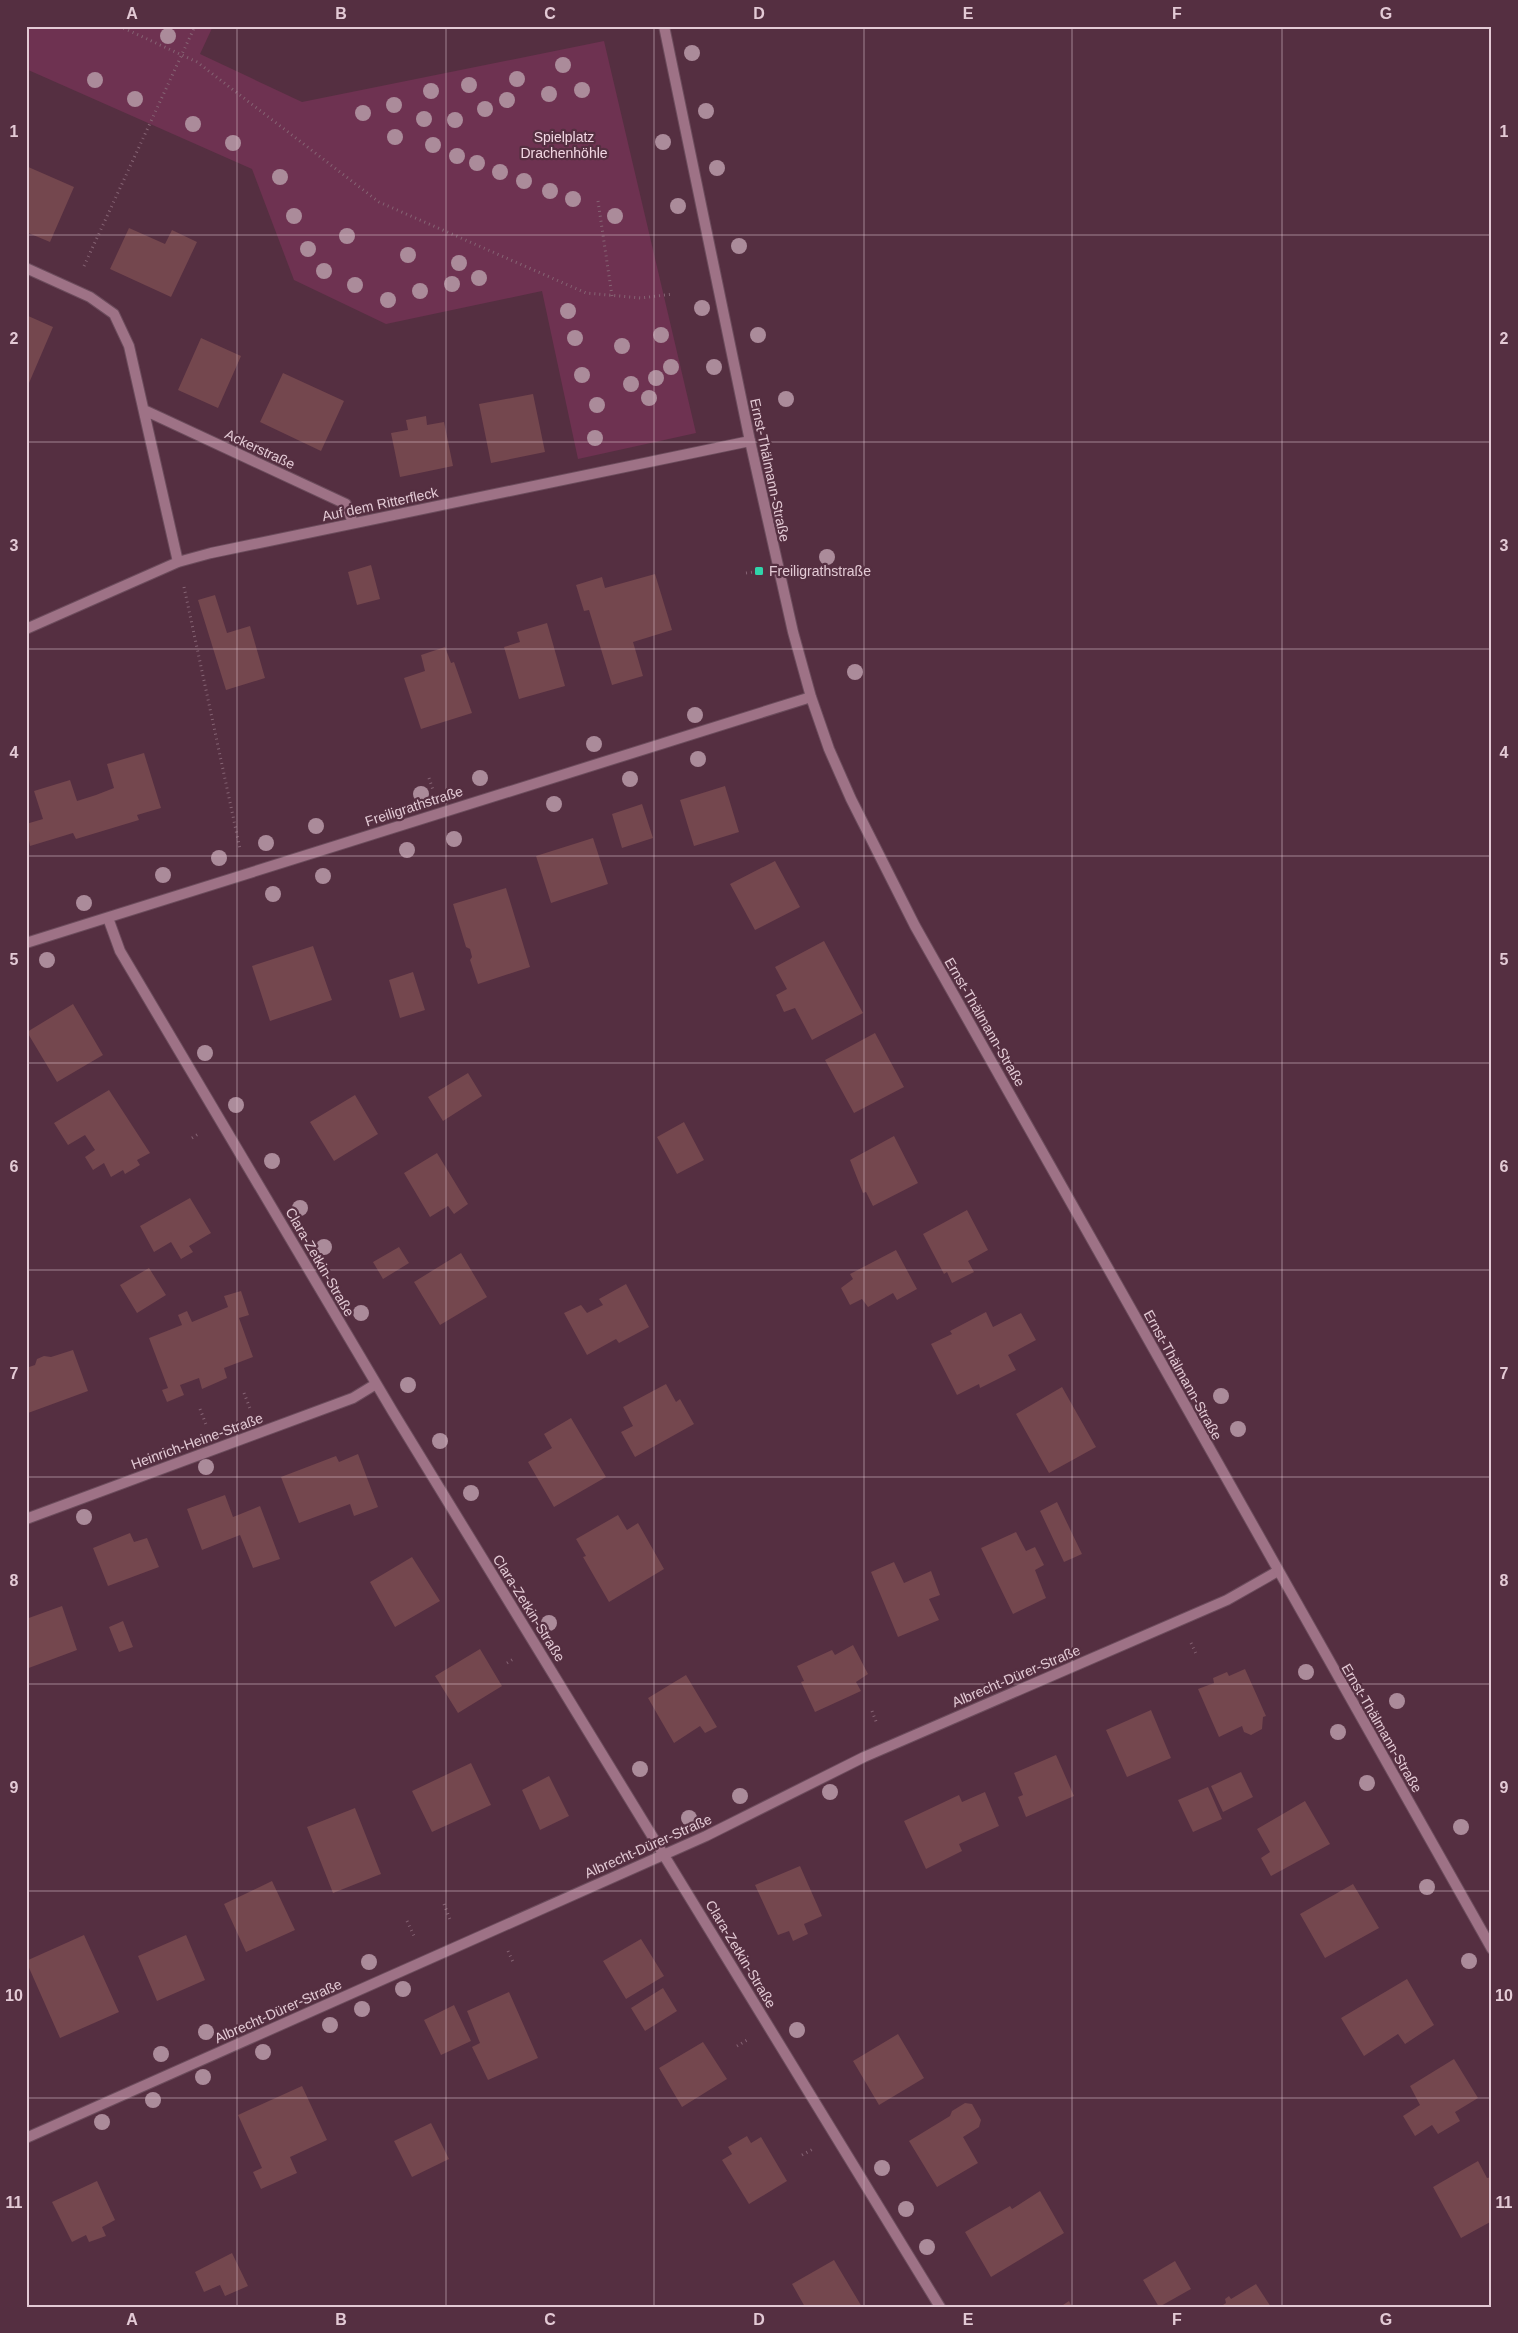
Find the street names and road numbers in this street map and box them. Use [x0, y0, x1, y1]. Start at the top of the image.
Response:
street label: Ernst-Thälmann-Straße [747, 397, 793, 543]
street label: Ackerstraße [222, 426, 298, 472]
street label: Auf dem Ritterfleck [320, 484, 440, 524]
street label: Freiligrathstraße [363, 783, 465, 829]
street label: Ernst-Thälmann-Straße [942, 955, 1029, 1090]
street label: Clara-Zetkin-Straße [282, 1205, 358, 1319]
street label: Ernst-Thälmann-Straße [1141, 1307, 1226, 1443]
street label: Heinrich-Heine-Straße [129, 1410, 265, 1472]
street label: Clara-Zetkin-Straße [490, 1552, 568, 1665]
street label: Albrecht-Dürer-Straße [949, 1642, 1083, 1710]
street label: Ernst-Thälmann-Straße [1339, 1661, 1426, 1796]
street label: Albrecht-Dürer-Straße [582, 1811, 714, 1881]
street label: Clara-Zetkin-Straße [702, 1897, 780, 2011]
street label: Albrecht-Dürer-Straße [212, 1976, 344, 2046]

